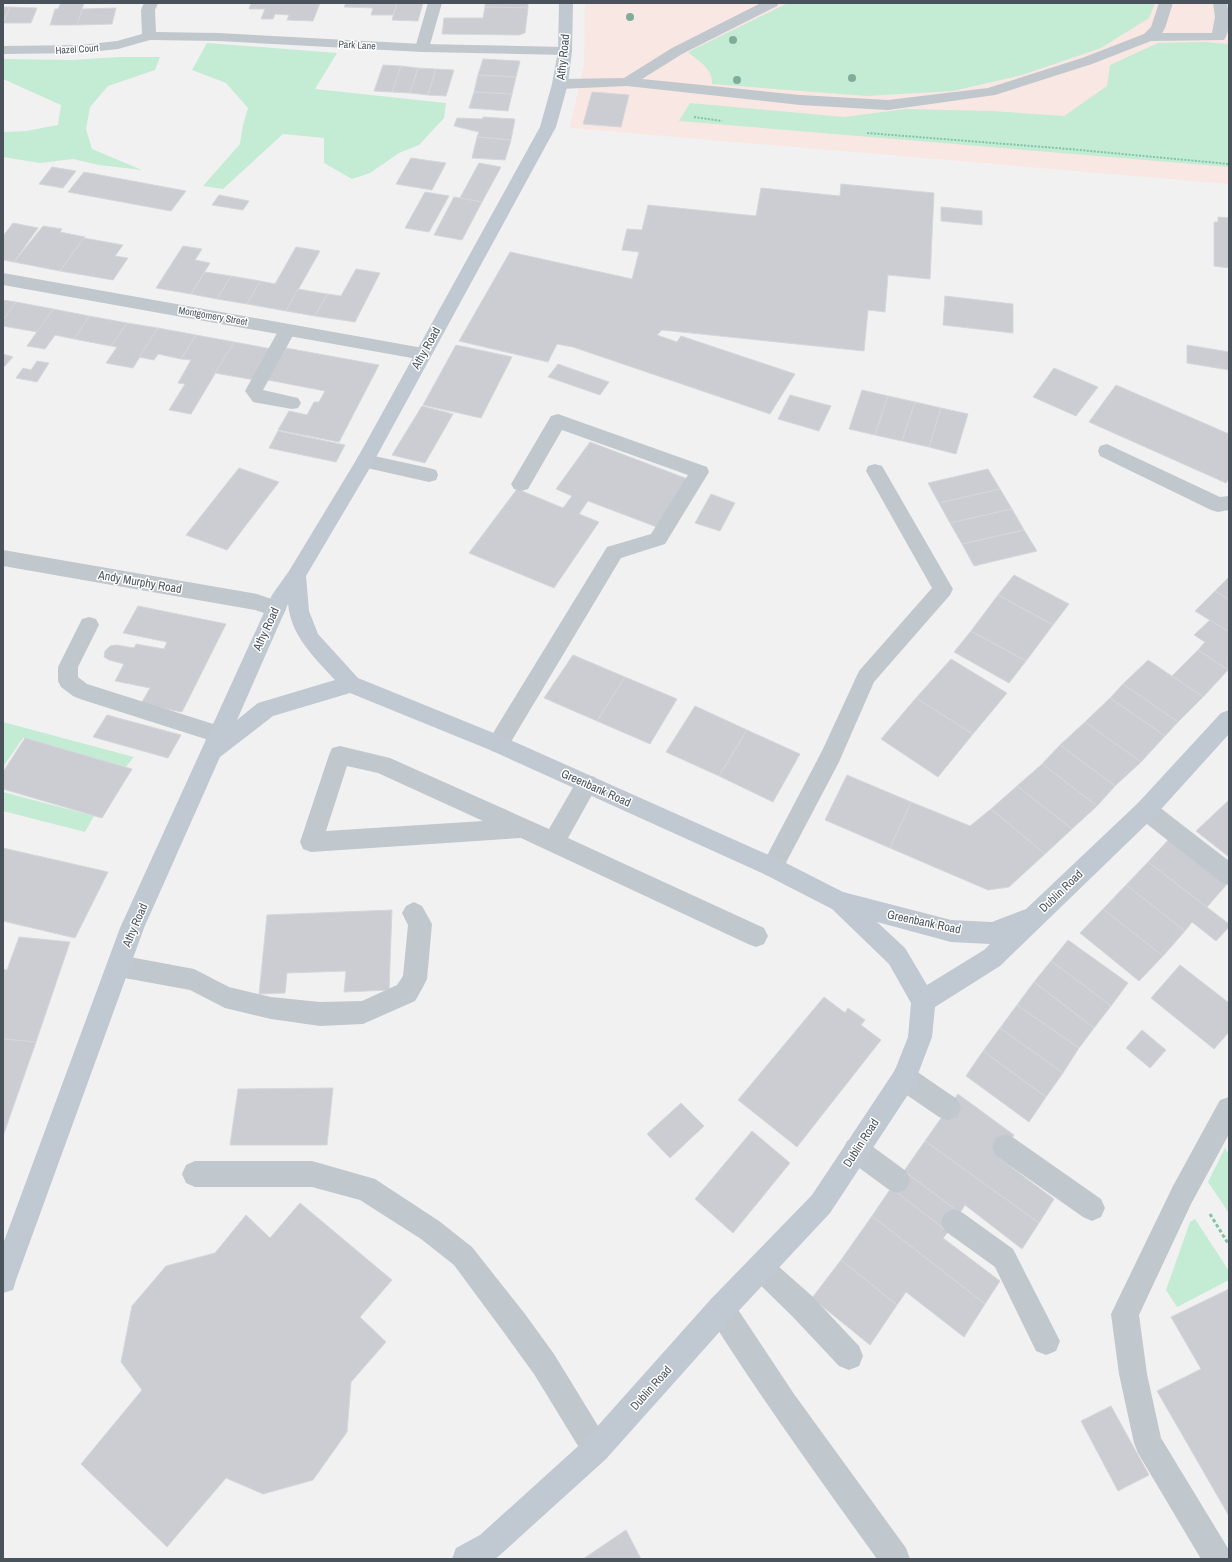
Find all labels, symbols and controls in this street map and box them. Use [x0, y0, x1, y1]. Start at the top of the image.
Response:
street label: Athy Road [553, 33, 573, 82]
street label: Park Lane [338, 38, 376, 52]
street label: Hazel Court [55, 41, 100, 57]
street label: Montgomery Street [178, 304, 249, 329]
street label: Athy Road [407, 324, 444, 373]
street label: Andy Murphy Road [96, 567, 183, 597]
street label: Athy Road [249, 605, 283, 654]
street label: Greenbank Road [559, 765, 633, 811]
street label: Dublin Road [1036, 866, 1086, 916]
street label: Athy Road [118, 901, 151, 950]
street label: Greenbank Road [886, 906, 962, 938]
street label: Dublin Road [839, 1116, 883, 1170]
street label: Dublin Road [627, 1362, 675, 1414]

